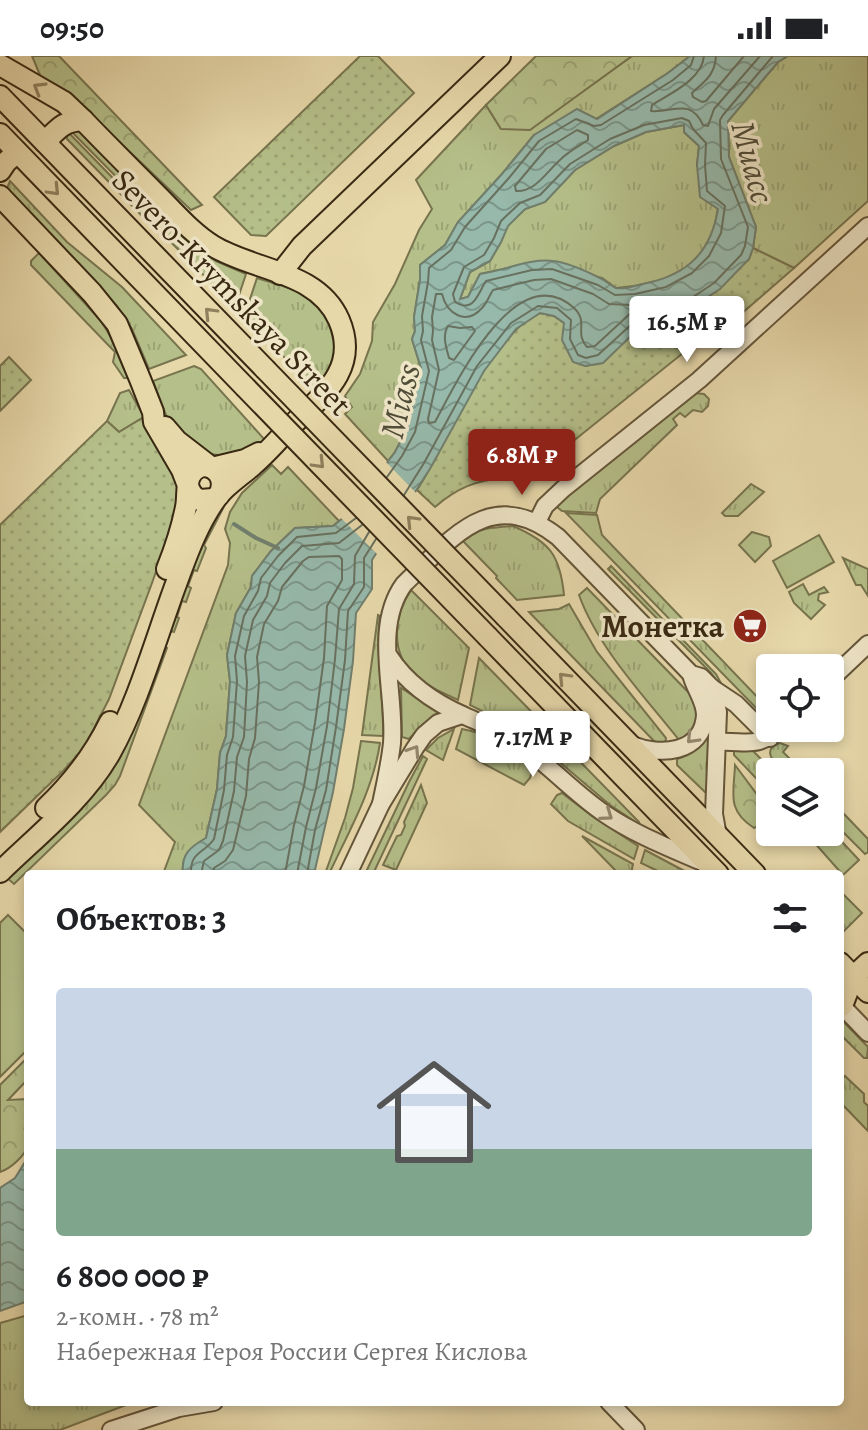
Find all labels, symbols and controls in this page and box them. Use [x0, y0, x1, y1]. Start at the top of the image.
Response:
text: 09:50 [40, 8, 104, 48]
one-way arrow [33, 82, 48, 97]
water label: Миасс [720, 116, 786, 208]
street label: Severo-Krymskaya Street [102, 159, 362, 425]
one-way arrow [45, 181, 60, 195]
pin: 16.5M ₽ [613, 296, 761, 364]
text: 16.5M ₽ [647, 304, 727, 339]
one-way arrow [205, 308, 220, 322]
water label: Miass [368, 358, 432, 443]
pin: 6.8M ₽ [457, 429, 587, 497]
text: 6.8M ₽ [486, 437, 558, 472]
one-way arrow [310, 454, 324, 468]
one-way arrow [407, 516, 421, 530]
place label: Монетка [601, 604, 725, 648]
supermarket icon: Монетка [731, 607, 769, 645]
map controls [756, 654, 844, 846]
button: locate [756, 654, 844, 742]
one-way arrow [559, 673, 573, 687]
pin: 7.17M ₽ [459, 711, 607, 779]
text: 7.17M ₽ [494, 719, 572, 754]
one-way arrow [687, 729, 701, 743]
one-way arrow [404, 745, 419, 759]
button: layers [756, 758, 844, 846]
one-way arrow [599, 805, 613, 820]
text: Объектов: 3 [56, 895, 227, 942]
icon: filters [768, 896, 812, 940]
icon: home [362, 1040, 506, 1184]
text: 6 800 000 ₽ [56, 1252, 209, 1299]
text: 2-комн. · 78 m² [56, 1299, 219, 1334]
text: Набережная Героя России Сергея Кислова [56, 1334, 528, 1369]

